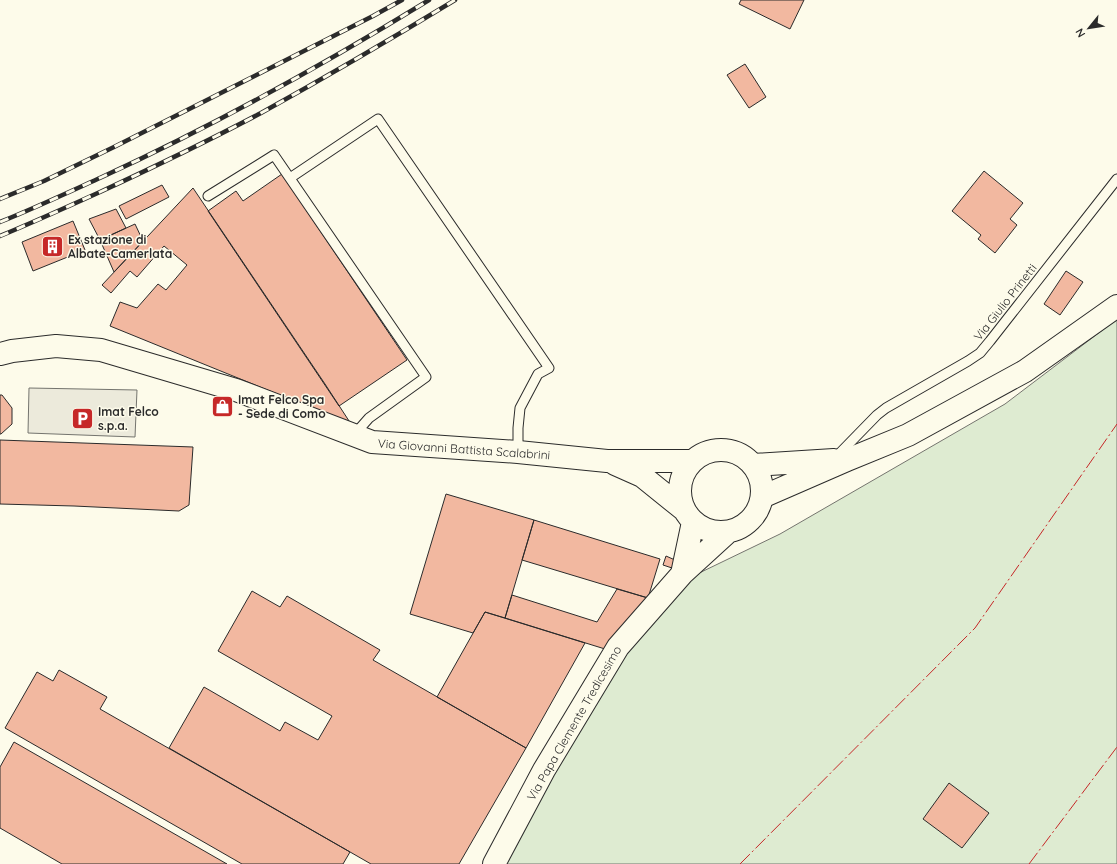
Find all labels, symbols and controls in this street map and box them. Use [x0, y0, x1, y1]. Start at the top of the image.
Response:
north arrow [1069, 8, 1109, 48]
text: N [1072, 26, 1088, 40]
place label: Ex stazione di Albate-Camerlata [68, 232, 172, 261]
building icon: Ex stazione di Albate-Camerlata [40, 233, 66, 259]
street label: Via Giulio Prinetti [970, 261, 1040, 343]
place label: Imat Felco Spa - Sede di Como [238, 392, 326, 421]
shop icon: Imat Felco Spa - Sede di Como [209, 393, 235, 419]
place label: Imat Felco s.p.a. [98, 404, 159, 433]
parking icon: Imat Felco s.p.a. [69, 405, 95, 431]
street label: Via Giovanni Battista Scalabrini [377, 435, 551, 463]
street label: Via Papa Clemente Tredicesimo [523, 643, 625, 803]

